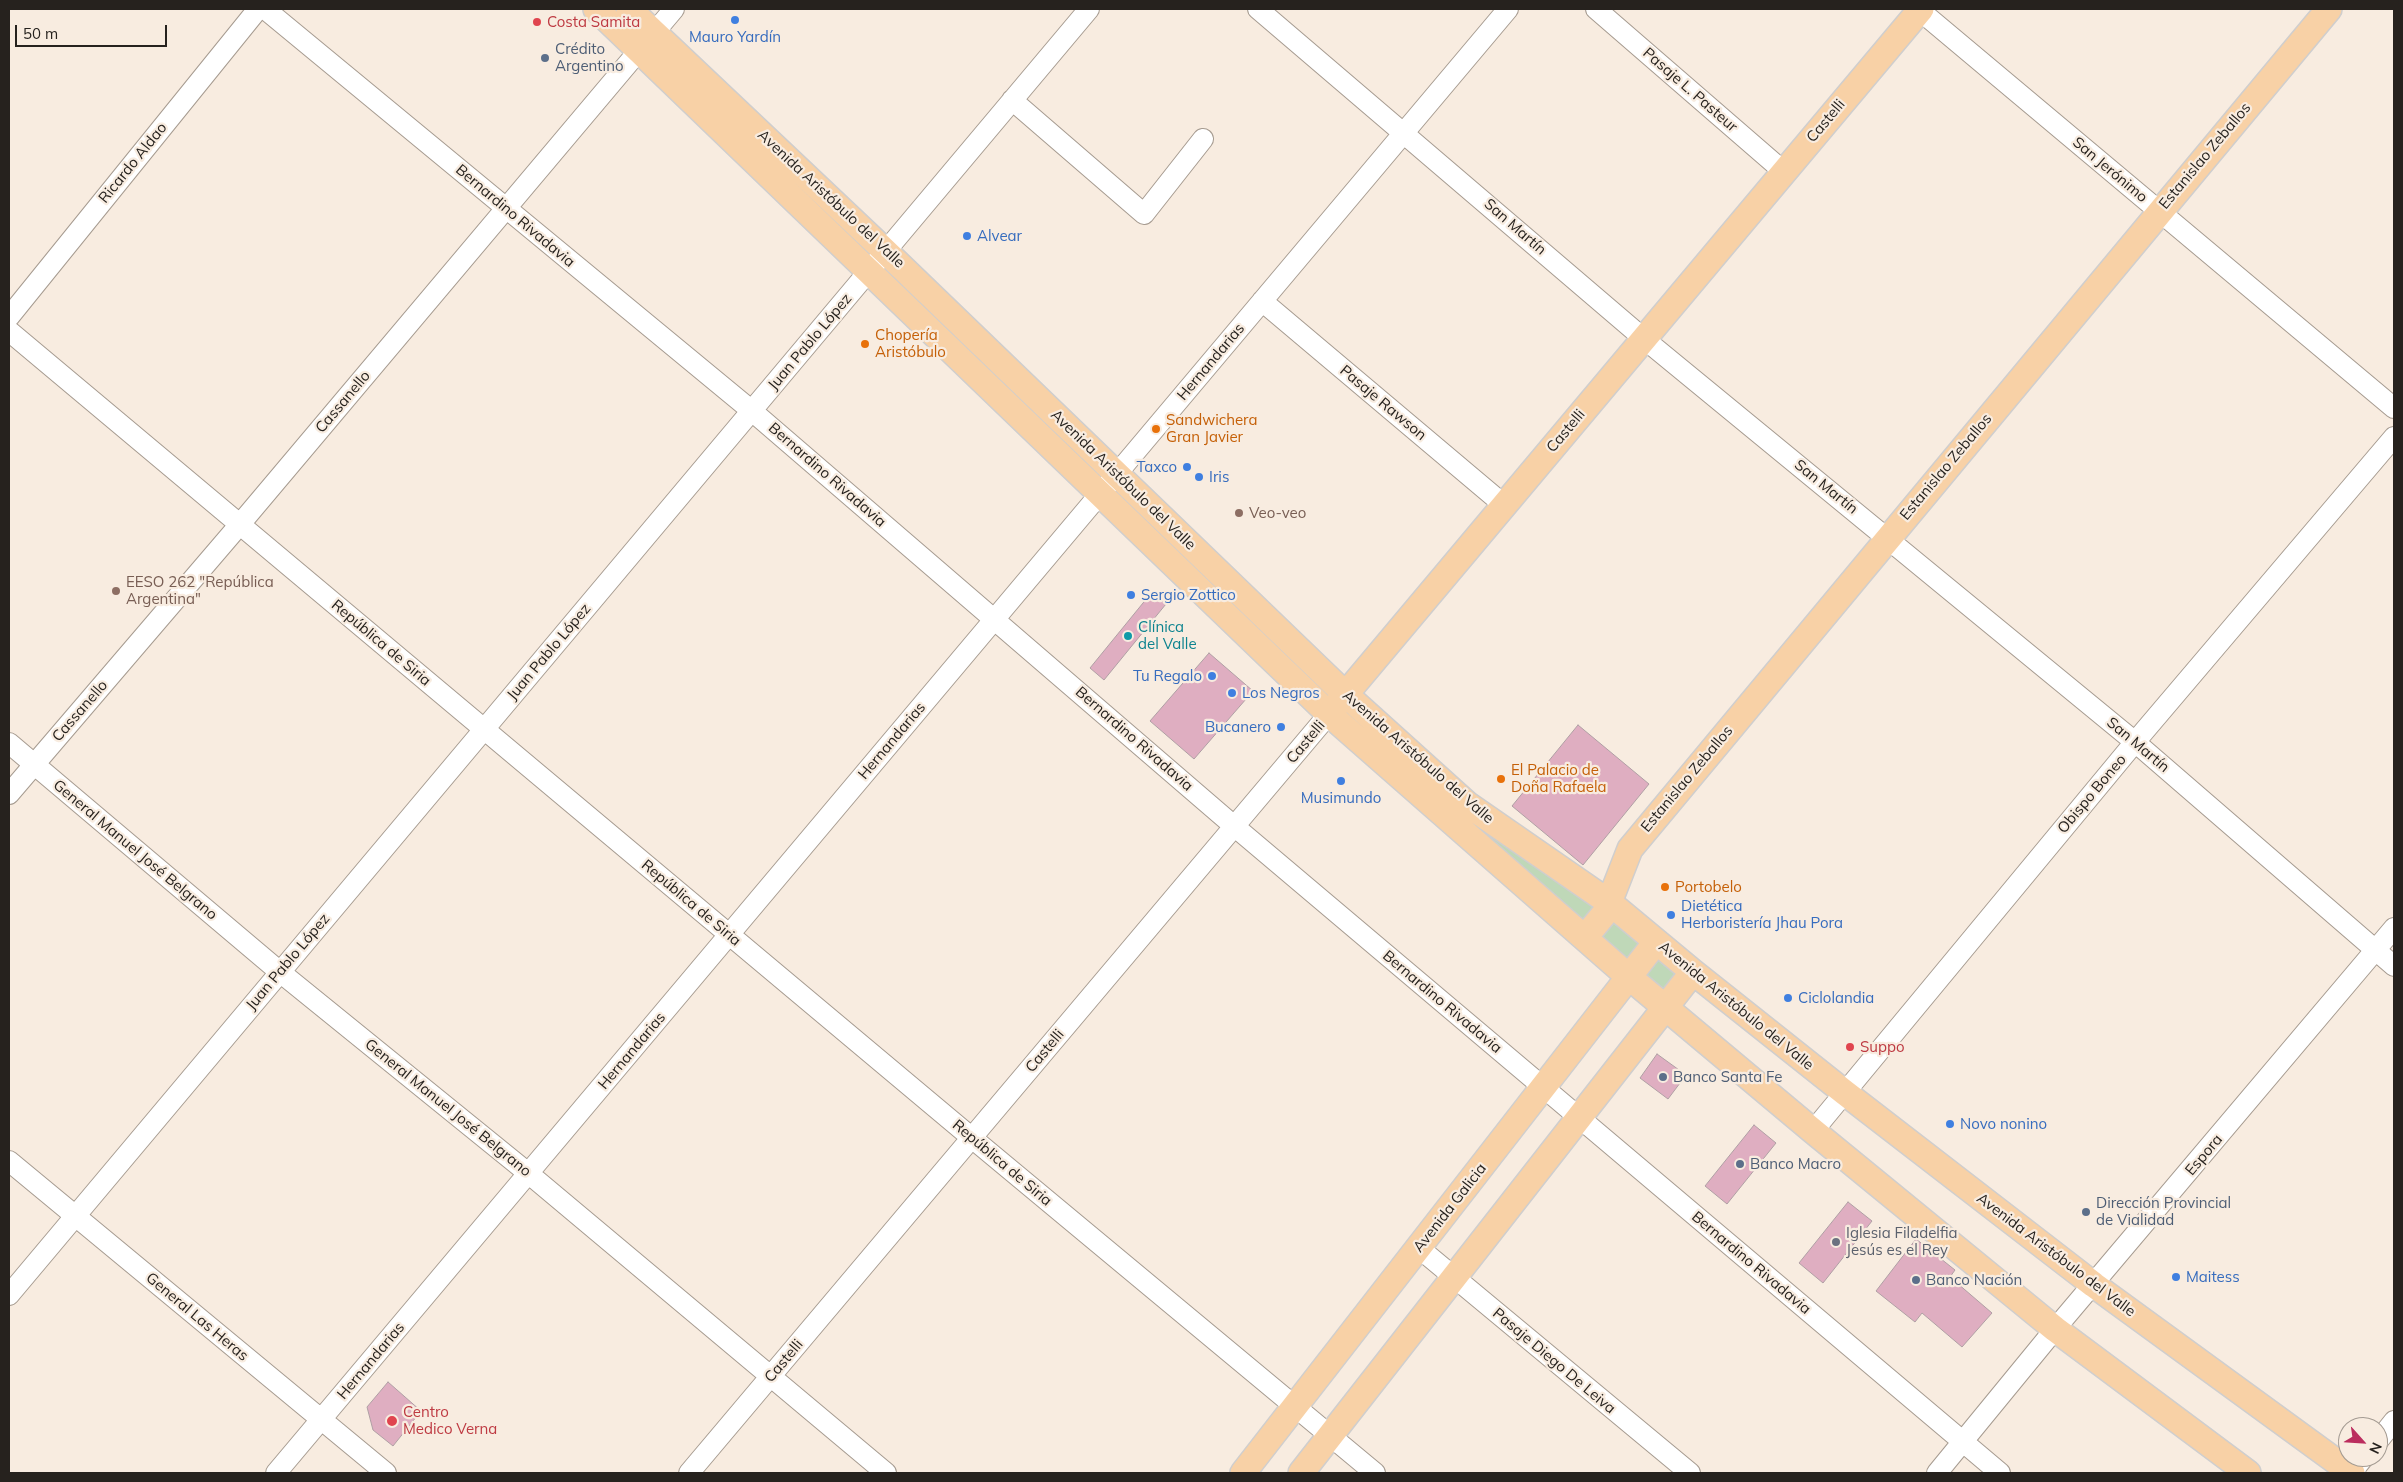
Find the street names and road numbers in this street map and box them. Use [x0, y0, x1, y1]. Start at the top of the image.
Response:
street label: Pasaje L. Pasteur [1639, 44, 1741, 136]
street label: Castelli [1803, 96, 1849, 146]
street label: Estanislao Zeballos [2155, 99, 2255, 213]
street label: Ricardo Aldao [95, 119, 171, 207]
street label: Avenida Aristóbulo del Valle [754, 126, 908, 272]
street label: San Jerónimo [2069, 133, 2151, 207]
street label: Bernardino Rivadavia [452, 161, 578, 271]
street label: San Martín [1480, 195, 1550, 259]
street label: Juan Pablo López [764, 290, 856, 394]
street label: Hernandarias [1174, 320, 1248, 404]
street label: Pasaje Rawson [1336, 362, 1430, 444]
street label: Cassanello [312, 367, 374, 437]
street label: Avenida Aristóbulo del Valle [1047, 406, 1199, 554]
street label: Castelli [1543, 406, 1589, 456]
street label: Estanislao Zeballos [1896, 410, 1996, 524]
street label: Bernardino Rivadavia [764, 419, 890, 531]
street label: San Martín [1791, 456, 1861, 518]
street label: República de Siria [328, 596, 434, 690]
street label: Juan Pablo López [503, 600, 595, 704]
street label: Cassanello [48, 677, 112, 745]
street label: Bernardino Rivadavia [1071, 683, 1197, 795]
street label: Avenida Aristóbulo del Valle [1339, 686, 1497, 828]
street label: Hernandarias [855, 699, 929, 783]
street label: San Martín [2103, 714, 2173, 776]
street label: Castelli [1283, 717, 1329, 767]
street label: Estanislao Zeballos [1637, 722, 1737, 836]
street label: Obispo Boneo [2054, 751, 2130, 837]
street label: General Manuel José Belgrano [49, 776, 221, 924]
street label: República de Siria [638, 856, 744, 950]
street label: Juan Pablo López [242, 910, 334, 1014]
street label: Avenida Aristóbulo del Valle [1655, 938, 1817, 1074]
street label: Bernardino Rivadavia [1379, 947, 1505, 1057]
street label: Hernandarias [595, 1009, 669, 1093]
street label: Castelli [1022, 1026, 1068, 1076]
street label: General Manuel José Belgrano [361, 1035, 535, 1181]
street label: República de Siria [949, 1116, 1055, 1210]
street label: Espora [2182, 1131, 2226, 1179]
street label: Avenida Galicia [1410, 1160, 1490, 1256]
street label: Avenida Aristóbulo del Valle [1973, 1189, 2139, 1321]
street label: Bernardino Rivadavia [1688, 1208, 1814, 1318]
street label: General Las Heras [142, 1269, 252, 1365]
street label: Pasaje Diego De Leiva [1489, 1304, 1619, 1418]
street label: Hernandarias [334, 1319, 408, 1403]
street label: Castelli [761, 1336, 807, 1386]

